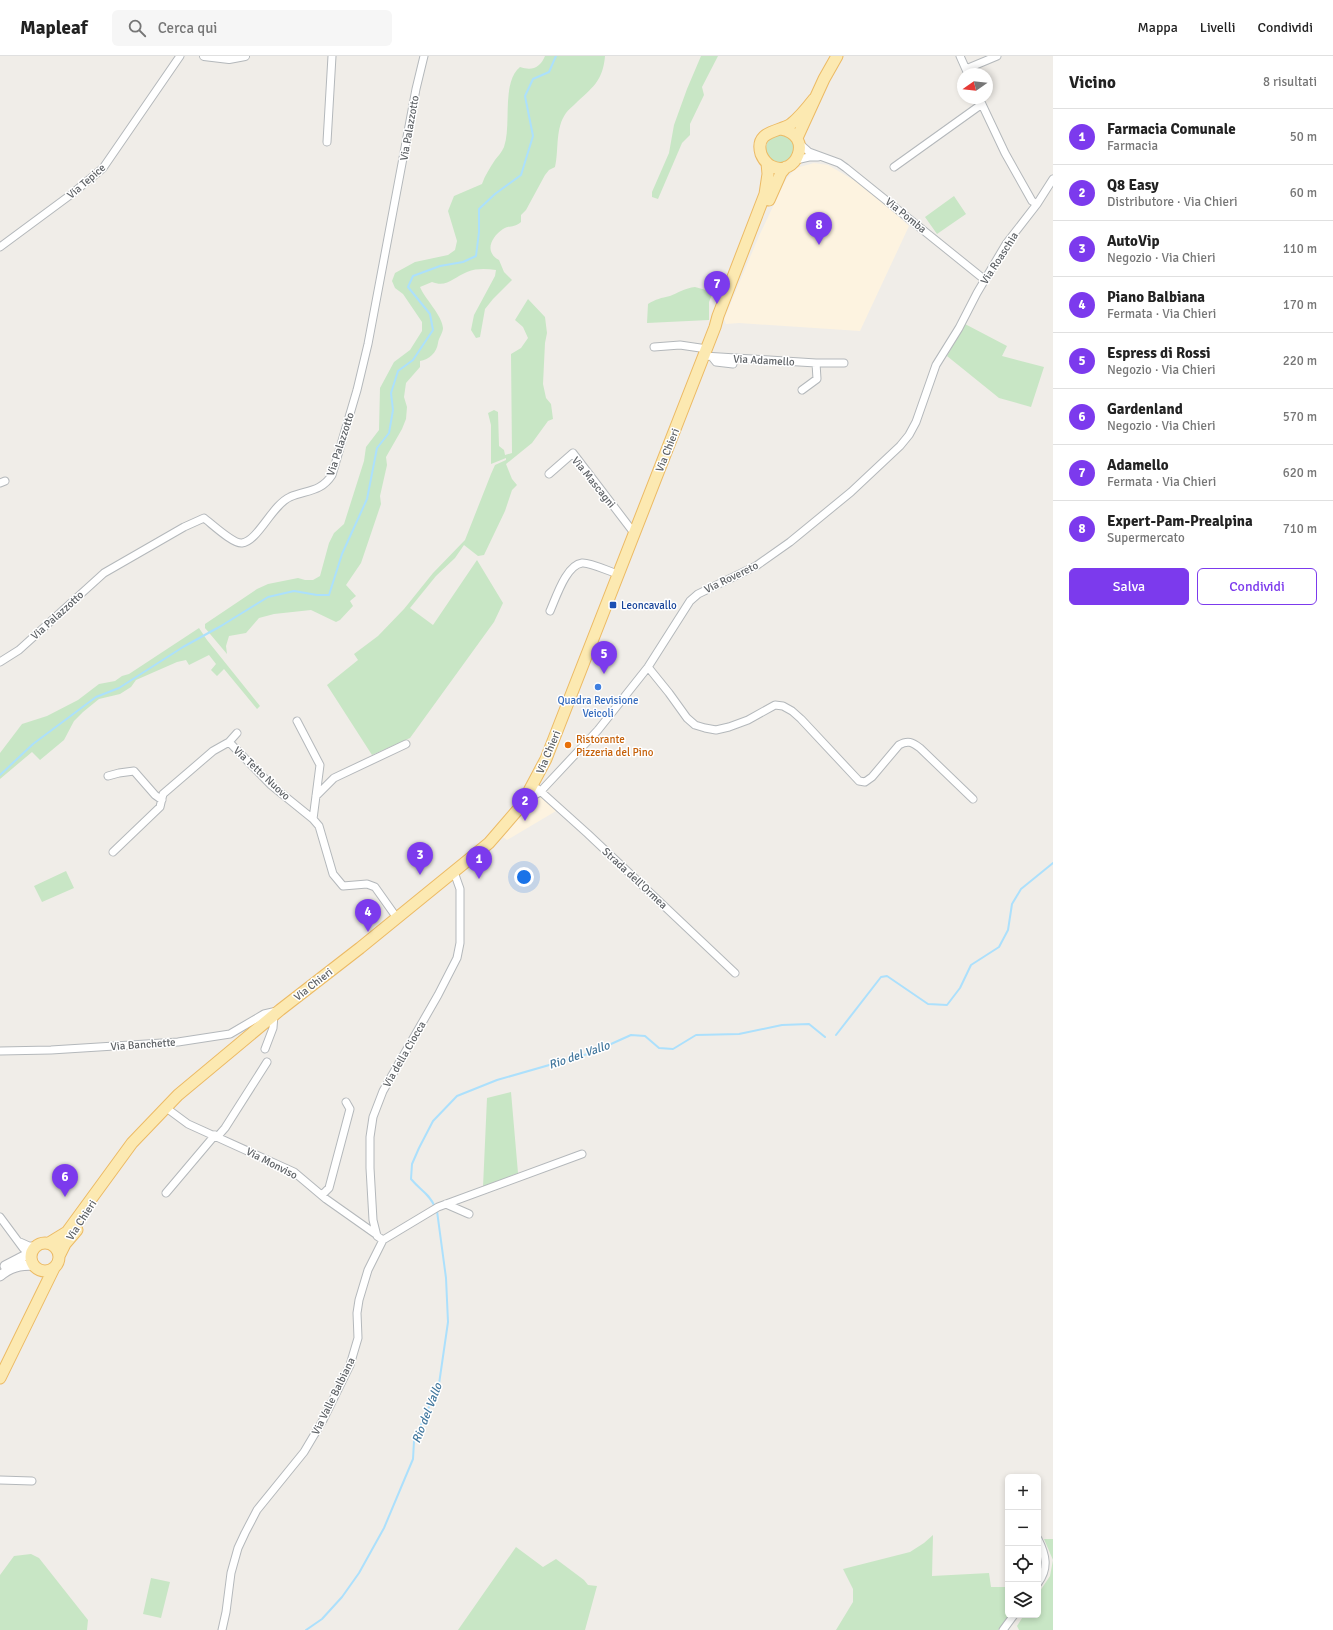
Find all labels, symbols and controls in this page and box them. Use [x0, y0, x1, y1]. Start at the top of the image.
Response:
search box [112, 10, 392, 46]
text: Mapleaf [20, 16, 88, 40]
icon: search [126, 17, 148, 39]
text: Cerca qui [158, 19, 217, 37]
text: Mappa [1138, 19, 1178, 36]
text: Livelli [1200, 19, 1236, 36]
text: Condividi [1258, 19, 1313, 36]
north arrow [957, 68, 993, 104]
text: Vicino [1069, 72, 1116, 93]
text: 8 risultati [1263, 74, 1317, 90]
street label: Via Palazzotto [397, 94, 422, 162]
text: Farmacia Comunale [1107, 120, 1236, 138]
text: 1 [1078, 129, 1086, 145]
text: 50 m [1290, 129, 1317, 145]
text: Farmacia [1107, 138, 1158, 154]
street label: Via Tepice [64, 161, 108, 202]
text: Q8 Easy [1107, 176, 1159, 194]
text: 2 [1078, 185, 1086, 201]
text: 60 m [1290, 185, 1317, 201]
text: Distributore · Via Chieri [1107, 194, 1238, 210]
street label: Via Pomba [883, 195, 929, 236]
pin: 8 [806, 212, 832, 245]
street label: Via Roaschia [978, 229, 1021, 287]
text: AutoVip [1107, 232, 1160, 250]
text: 3 [1078, 241, 1086, 257]
text: 110 m [1283, 241, 1317, 257]
text: Negozio · Via Chieri [1107, 250, 1215, 266]
pin: 7 [704, 271, 730, 304]
text: Piano Balbiana [1107, 288, 1205, 306]
text: 4 [1078, 297, 1086, 313]
text: 170 m [1283, 297, 1317, 313]
text: Fermata · Via Chieri [1107, 306, 1216, 322]
text: Espress di Rossi [1107, 344, 1211, 362]
street label: Via Adamello [733, 352, 795, 369]
text: 5 [1078, 353, 1086, 369]
text: 220 m [1283, 353, 1317, 369]
text: Negozio · Via Chieri [1107, 362, 1215, 378]
text: Gardenland [1107, 400, 1183, 418]
text: 6 [1078, 409, 1086, 425]
text: 570 m [1283, 409, 1317, 425]
street label: Via Palazzotto [324, 410, 357, 478]
text: Negozio · Via Chieri [1107, 418, 1215, 434]
street label: Via Chieri [653, 427, 682, 474]
street label: Via Mascagni [569, 454, 618, 511]
text: Adamello [1107, 456, 1169, 474]
text: 7 [1078, 465, 1086, 481]
text: 620 m [1283, 465, 1317, 481]
text: Fermata · Via Chieri [1107, 474, 1216, 490]
text: Expert-Pam-Prealpina [1107, 512, 1253, 530]
text: 8 [1078, 521, 1086, 537]
text: 710 m [1283, 521, 1317, 537]
text: Supermercato [1107, 530, 1185, 546]
street label: Via Rovereto [702, 559, 761, 596]
button: Salva [1069, 568, 1189, 605]
button: Condividi [1197, 568, 1317, 605]
street label: Via Palazzotto [28, 588, 87, 642]
place label: Leoncavallo [621, 599, 677, 612]
marker: Leoncavallo [608, 600, 618, 610]
pin: 5 [591, 641, 617, 674]
marker: Quadra Revisione Veicoli [593, 682, 603, 692]
place label: Quadra Revisione Veicoli [557, 694, 639, 720]
street label: Via Chieri [534, 729, 563, 776]
place label: Ristorante Pizzeria del Pino [576, 733, 654, 759]
marker: Ristorante Pizzeria del Pino [563, 740, 573, 750]
street label: Via Tetto Nuovo [231, 744, 293, 803]
pin: 2 [512, 788, 538, 821]
pin: 3 [407, 842, 433, 875]
street label: Strada dell'Ormea [599, 845, 670, 912]
pin: 1 [466, 846, 492, 879]
your location [514, 867, 534, 887]
pin: 4 [355, 899, 381, 932]
street label: Via Chieri [291, 965, 335, 1004]
street label: Via della Ciocca [380, 1018, 429, 1090]
street label: Via Banchette [110, 1036, 176, 1053]
water label: Rio del Vallo [547, 1038, 612, 1073]
street label: Via Monviso [244, 1145, 300, 1182]
pin: 6 [52, 1164, 78, 1197]
street label: Via Chieri [64, 1198, 99, 1243]
street label: Via Valle Balbiana [309, 1355, 358, 1437]
water label: Rio del Vallo [409, 1380, 446, 1445]
map controls [1005, 1474, 1041, 1618]
button: + [1005, 1474, 1041, 1510]
button: − [1005, 1510, 1041, 1546]
button: locate [1005, 1546, 1041, 1582]
button: layers [1005, 1582, 1041, 1618]

